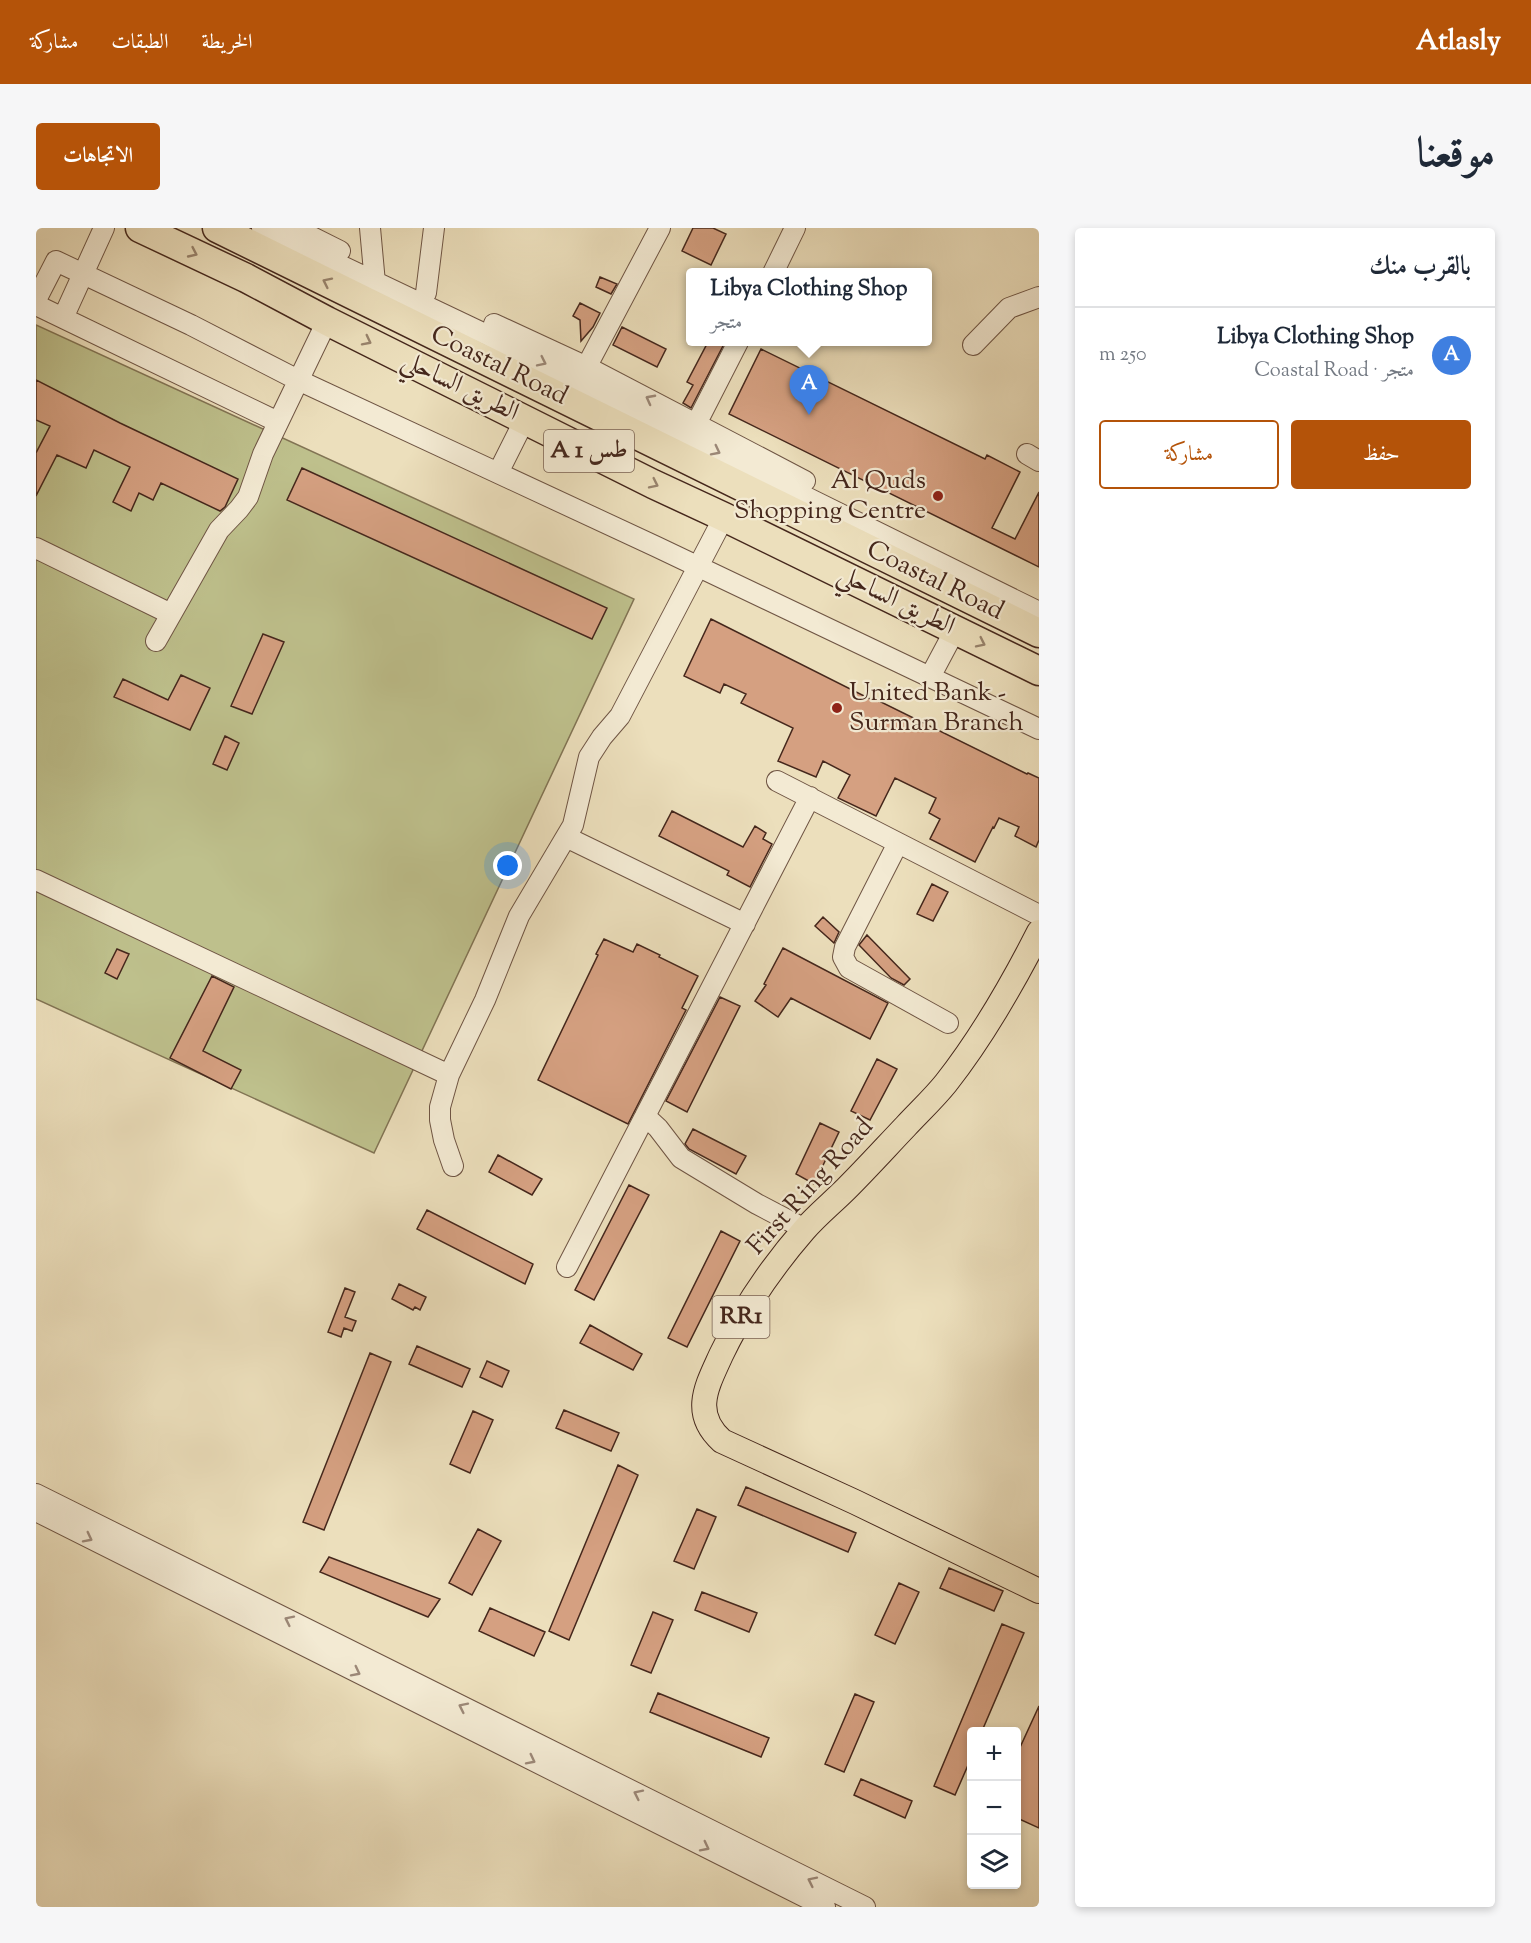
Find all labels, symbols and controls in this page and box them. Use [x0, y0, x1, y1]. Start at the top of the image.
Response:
text: Atlasly [1416, 22, 1501, 62]
text: مشاركة [30, 28, 78, 58]
text: الطبقات [111, 28, 168, 58]
text: الخريطة [201, 28, 253, 58]
button: الاتجاهات [36, 123, 160, 190]
text: موقعنا [1417, 126, 1495, 186]
one-way arrow [187, 246, 198, 258]
text: بالقرب منك [1369, 249, 1471, 286]
popup [686, 268, 932, 346]
text: Libya Clothing Shop [711, 274, 907, 306]
one-way arrow [323, 277, 334, 289]
text: متجر [711, 309, 742, 338]
street label: Coastal Road [424, 317, 574, 415]
text: Libya Clothing Shop [1217, 322, 1414, 354]
one-way arrow [361, 334, 372, 345]
text: 250 m [1099, 341, 1147, 370]
text: A [1443, 341, 1460, 370]
street label: الطريق الساحلي [393, 343, 525, 435]
one-way arrow [536, 355, 547, 367]
text: متجر · Coastal Road [1254, 357, 1414, 386]
pin: A [790, 366, 828, 415]
one-way arrow [645, 395, 656, 407]
button: مشاركة [1099, 420, 1279, 489]
button: حفظ [1291, 420, 1471, 489]
road number: A 1 طس [544, 430, 634, 472]
one-way arrow [709, 444, 720, 455]
place label: Al Quds Shopping Centre [734, 463, 926, 530]
one-way arrow [648, 477, 659, 489]
marker: Al Quds Shopping Centre [931, 489, 945, 503]
street label: Coastal Road [860, 532, 1010, 630]
street label: الطريق الساحلي [829, 557, 961, 649]
one-way arrow [975, 635, 986, 647]
place label: United Bank - Surman Branch [849, 675, 1024, 742]
marker: United Bank - Surman Branch [830, 701, 844, 715]
your location [493, 851, 522, 880]
street label: First Ring Road [739, 1110, 883, 1264]
road number: RR1 [712, 1296, 770, 1338]
one-way arrow [82, 1530, 93, 1542]
one-way arrow [284, 1616, 295, 1627]
one-way arrow [350, 1665, 361, 1676]
one-way arrow [459, 1703, 470, 1714]
map controls [967, 1727, 1021, 1889]
button: + [967, 1727, 1021, 1781]
one-way arrow [524, 1752, 535, 1764]
button: − [967, 1781, 1021, 1835]
one-way arrow [633, 1790, 644, 1801]
button: layers [967, 1835, 1021, 1889]
one-way arrow [699, 1840, 709, 1851]
one-way arrow [808, 1877, 819, 1888]

